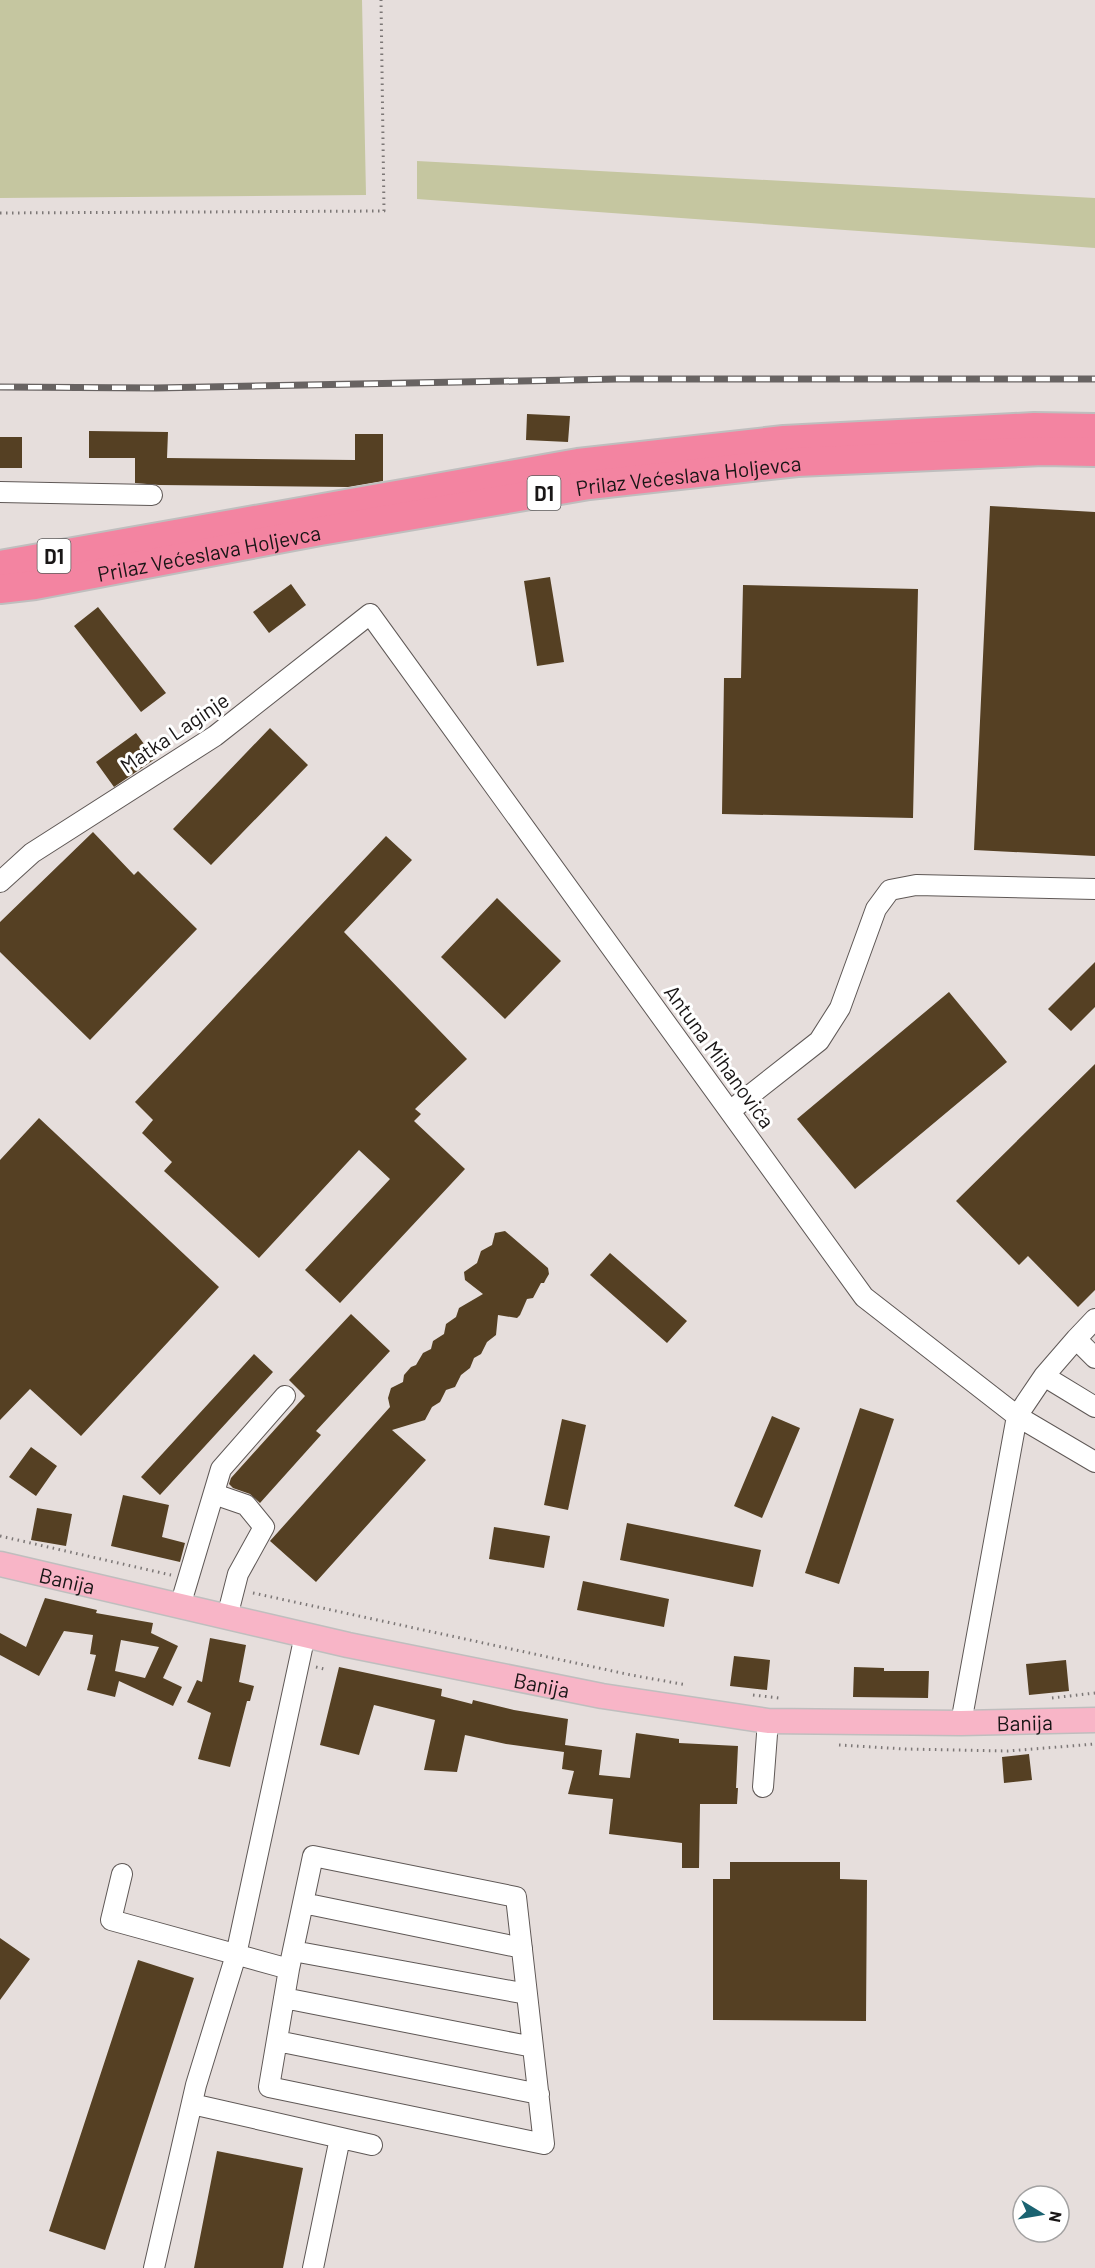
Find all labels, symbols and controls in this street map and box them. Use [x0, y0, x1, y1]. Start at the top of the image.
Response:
street label: Prilaz Većeslava Holjevca [574, 449, 802, 500]
road number: D1 [528, 476, 560, 510]
street label: Prilaz Većeslava Holjevca [95, 519, 322, 585]
road number: D1 [38, 539, 70, 573]
street label: Matka Laginje [115, 687, 233, 777]
street label: Antuna Mihanovića [660, 980, 780, 1132]
street label: Banija [37, 1561, 97, 1598]
street label: Banija [512, 1666, 572, 1702]
street label: Banija [996, 1708, 1053, 1735]
north arrow [1011, 2184, 1071, 2244]
text: N [1046, 2210, 1067, 2224]

